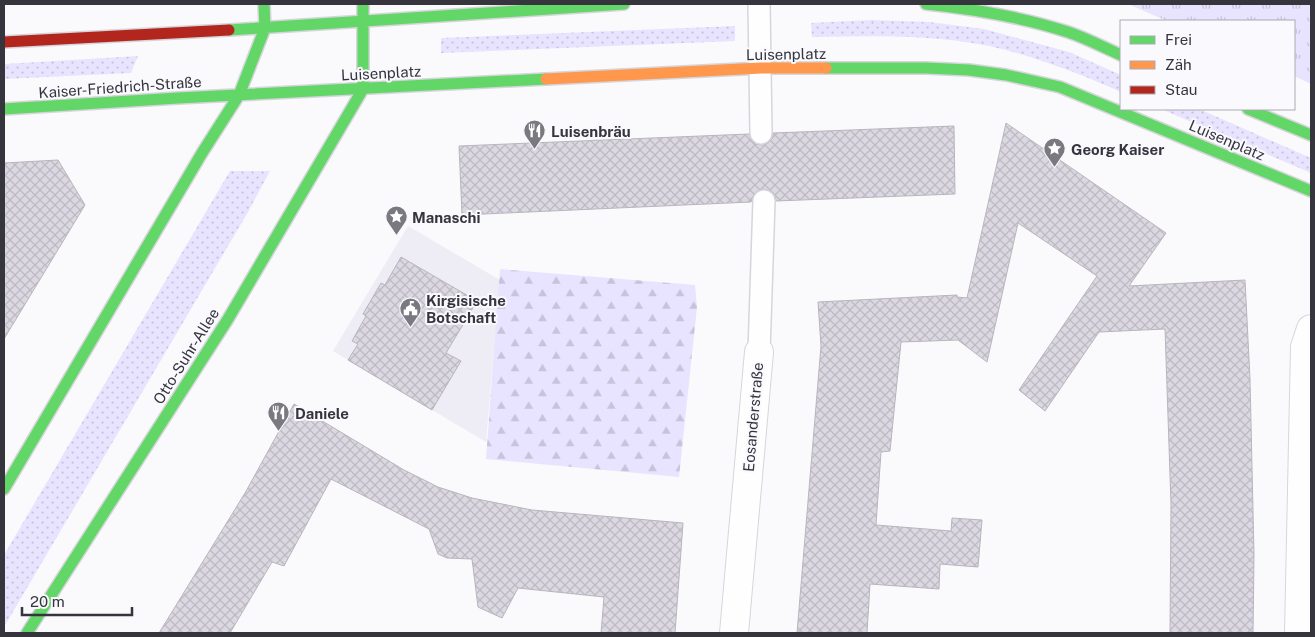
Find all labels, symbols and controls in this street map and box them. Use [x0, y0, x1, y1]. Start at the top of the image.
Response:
legend [1120, 20, 1295, 110]
text: Frei [1165, 31, 1192, 48]
street label: Luisenplatz [746, 45, 826, 63]
text: Zäh [1165, 56, 1192, 73]
street label: Luisenplatz [340, 62, 422, 84]
street label: Kaiser-Friedrich-Straße [38, 73, 202, 101]
text: Stau [1165, 81, 1198, 98]
street label: Luisenplatz [1187, 116, 1267, 164]
restaurant icon: Luisenbräu [523, 119, 547, 150]
place label: Luisenbräu [551, 123, 631, 140]
place icon: Georg Kaiser [1043, 137, 1067, 168]
place label: Georg Kaiser [1071, 141, 1164, 158]
place icon: Manaschi [384, 205, 408, 236]
place label: Manaschi [412, 209, 480, 226]
place label: Kirgisische Botschaft [426, 292, 506, 326]
public building icon: Kirgisische Botschaft [398, 297, 422, 328]
street label: Otto-Suhr-Allee [150, 305, 222, 407]
street label: Eosanderstraße [740, 361, 766, 473]
restaurant icon: Daniele [267, 401, 291, 432]
place label: Daniele [295, 405, 349, 422]
scale bar [22, 584, 132, 616]
text: 20 m [30, 593, 65, 610]

